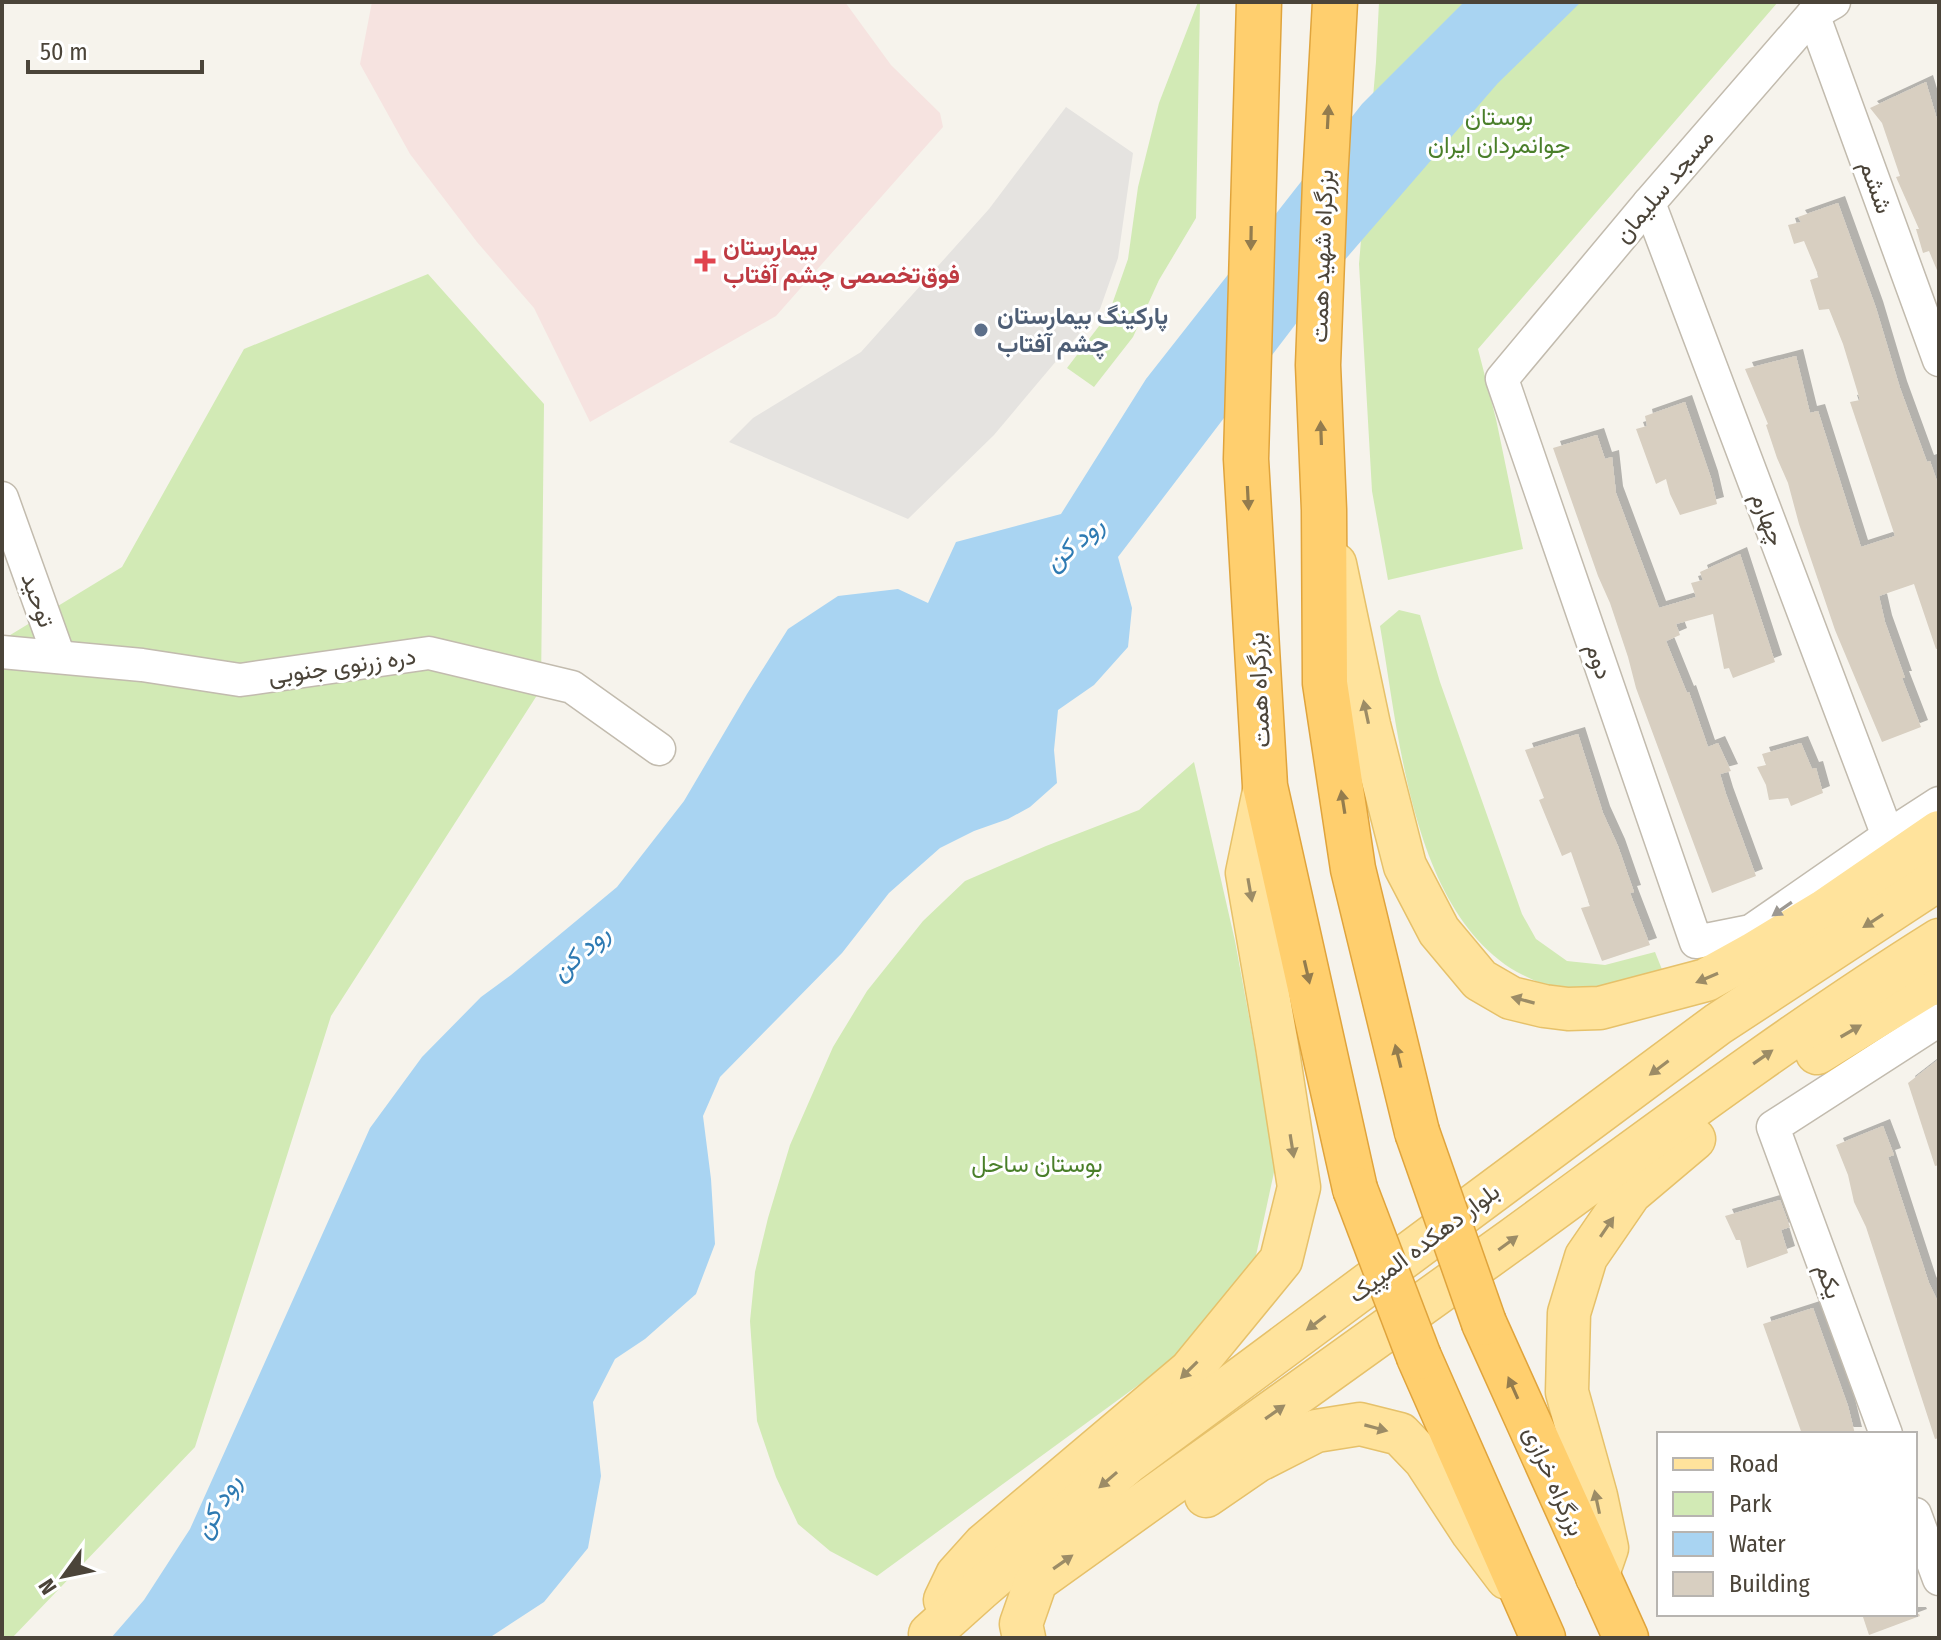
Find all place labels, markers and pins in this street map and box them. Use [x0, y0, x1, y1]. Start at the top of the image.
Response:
place label: بیمارستان فوق‌تخصصی چشم آفتاب [723, 233, 960, 291]
marker: بیمارستان فوق‌تخصصی چشم آفتاب [694, 250, 716, 272]
place label: پاركينگ بيمارستان چشم آفتاب [997, 302, 1168, 360]
marker: پاركينگ بيمارستان چشم آفتاب [972, 321, 990, 339]

